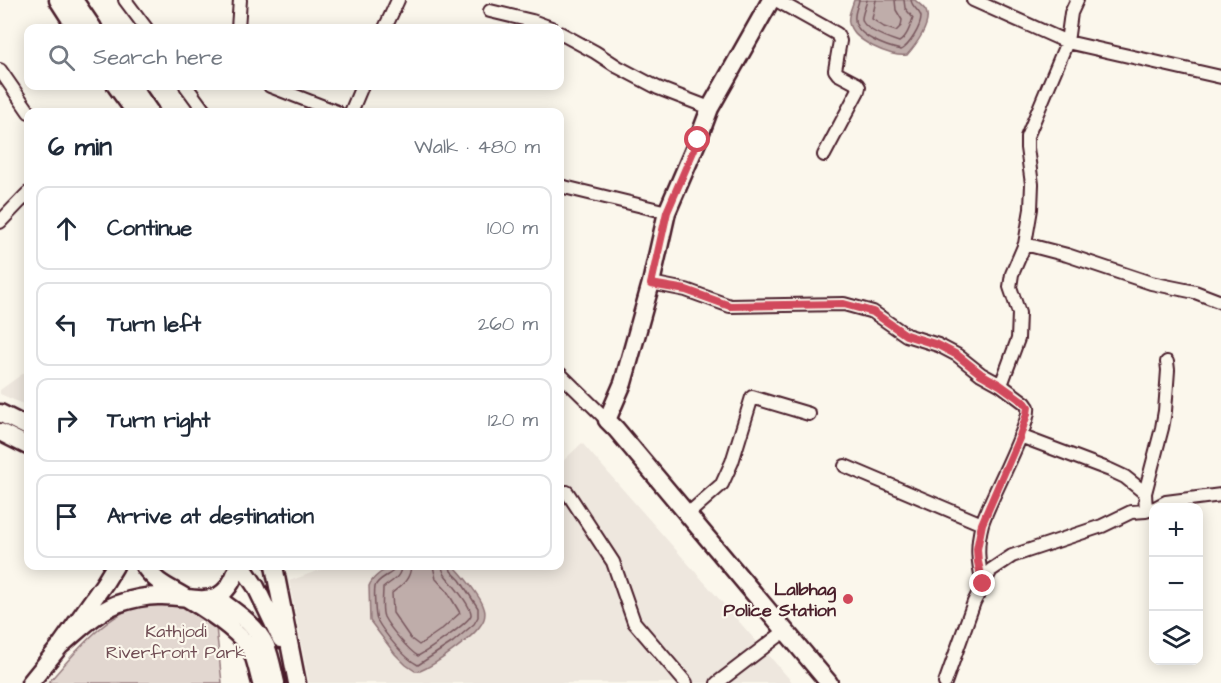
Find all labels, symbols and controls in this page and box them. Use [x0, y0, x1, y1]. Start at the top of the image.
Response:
search box [24, 24, 564, 90]
icon: search [45, 41, 78, 74]
text: Search here [93, 42, 223, 73]
route start [684, 126, 710, 152]
text: 6 min [48, 129, 112, 165]
text: Walk · 480 m [414, 133, 540, 161]
icon: ahead [50, 212, 83, 245]
text: Continue [107, 213, 192, 244]
text: 100 m [487, 214, 538, 242]
icon: left [50, 308, 83, 341]
text: Turn left [107, 309, 201, 340]
text: 260 m [478, 310, 538, 338]
icon: right [50, 404, 83, 437]
text: Turn right [107, 405, 210, 436]
text: 120 m [488, 406, 538, 434]
icon: arrive [50, 500, 83, 533]
text: Arrive at destination [107, 501, 314, 532]
map controls [1149, 503, 1203, 665]
button: + [1149, 503, 1203, 557]
button: − [1149, 557, 1203, 611]
route end [969, 570, 995, 596]
place label: Lalbhag Police Station [723, 577, 837, 623]
marker: Lalbhag Police Station [841, 592, 855, 606]
button: layers [1149, 611, 1203, 665]
park label: Kathjodi Riverfront Park [106, 619, 246, 665]

